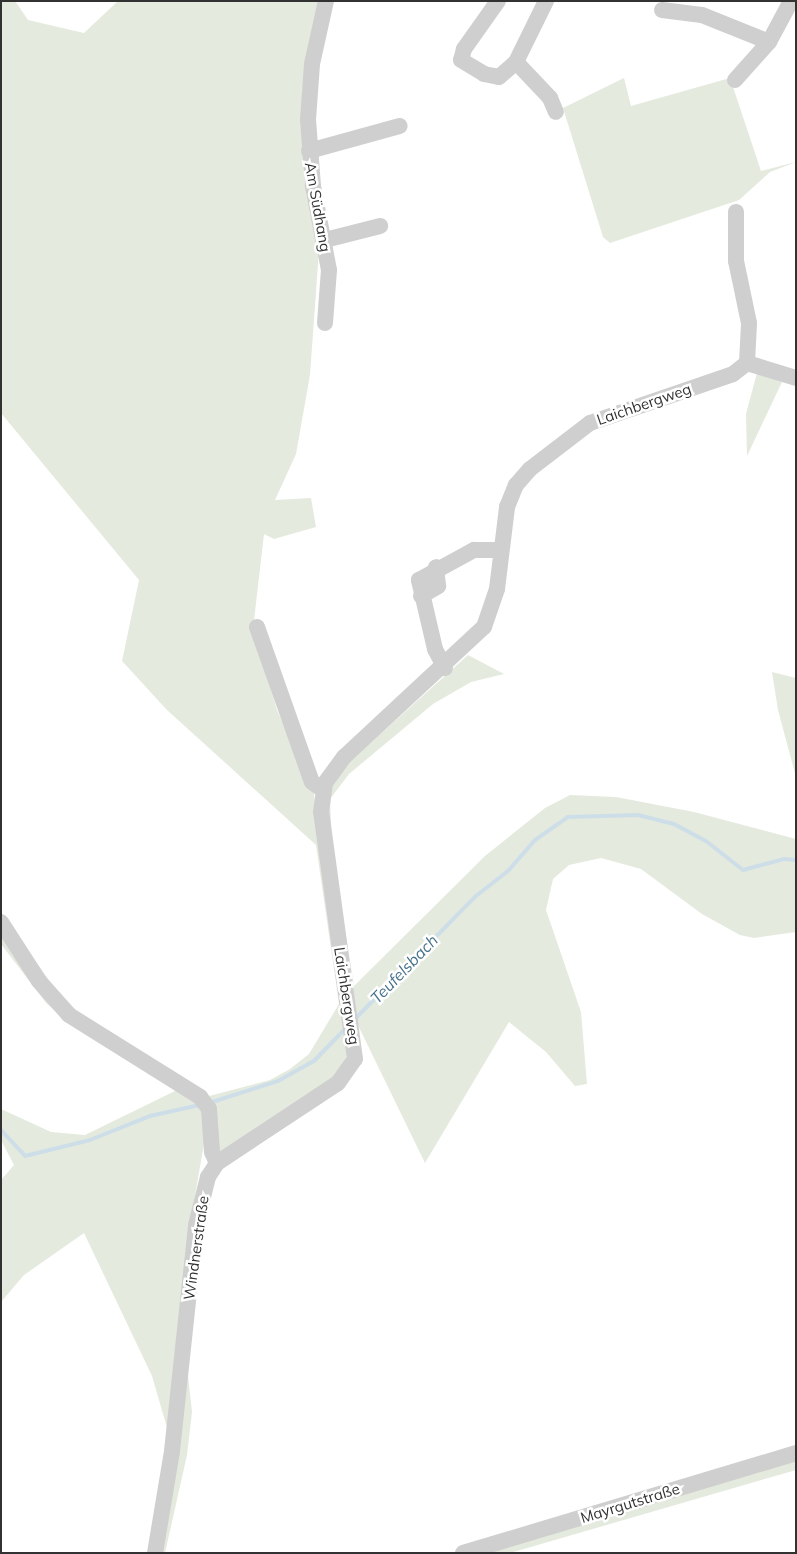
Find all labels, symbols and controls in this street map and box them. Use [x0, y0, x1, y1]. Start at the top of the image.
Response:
street label: Am Südhang [301, 161, 335, 253]
street label: Laichbergweg [594, 379, 694, 429]
water label: Teufelsbach [366, 930, 442, 1008]
street label: Laichbergweg [330, 946, 364, 1046]
street label: Windnerstraße [180, 1195, 212, 1301]
street label: Mayrgutstraße [578, 1479, 682, 1527]

